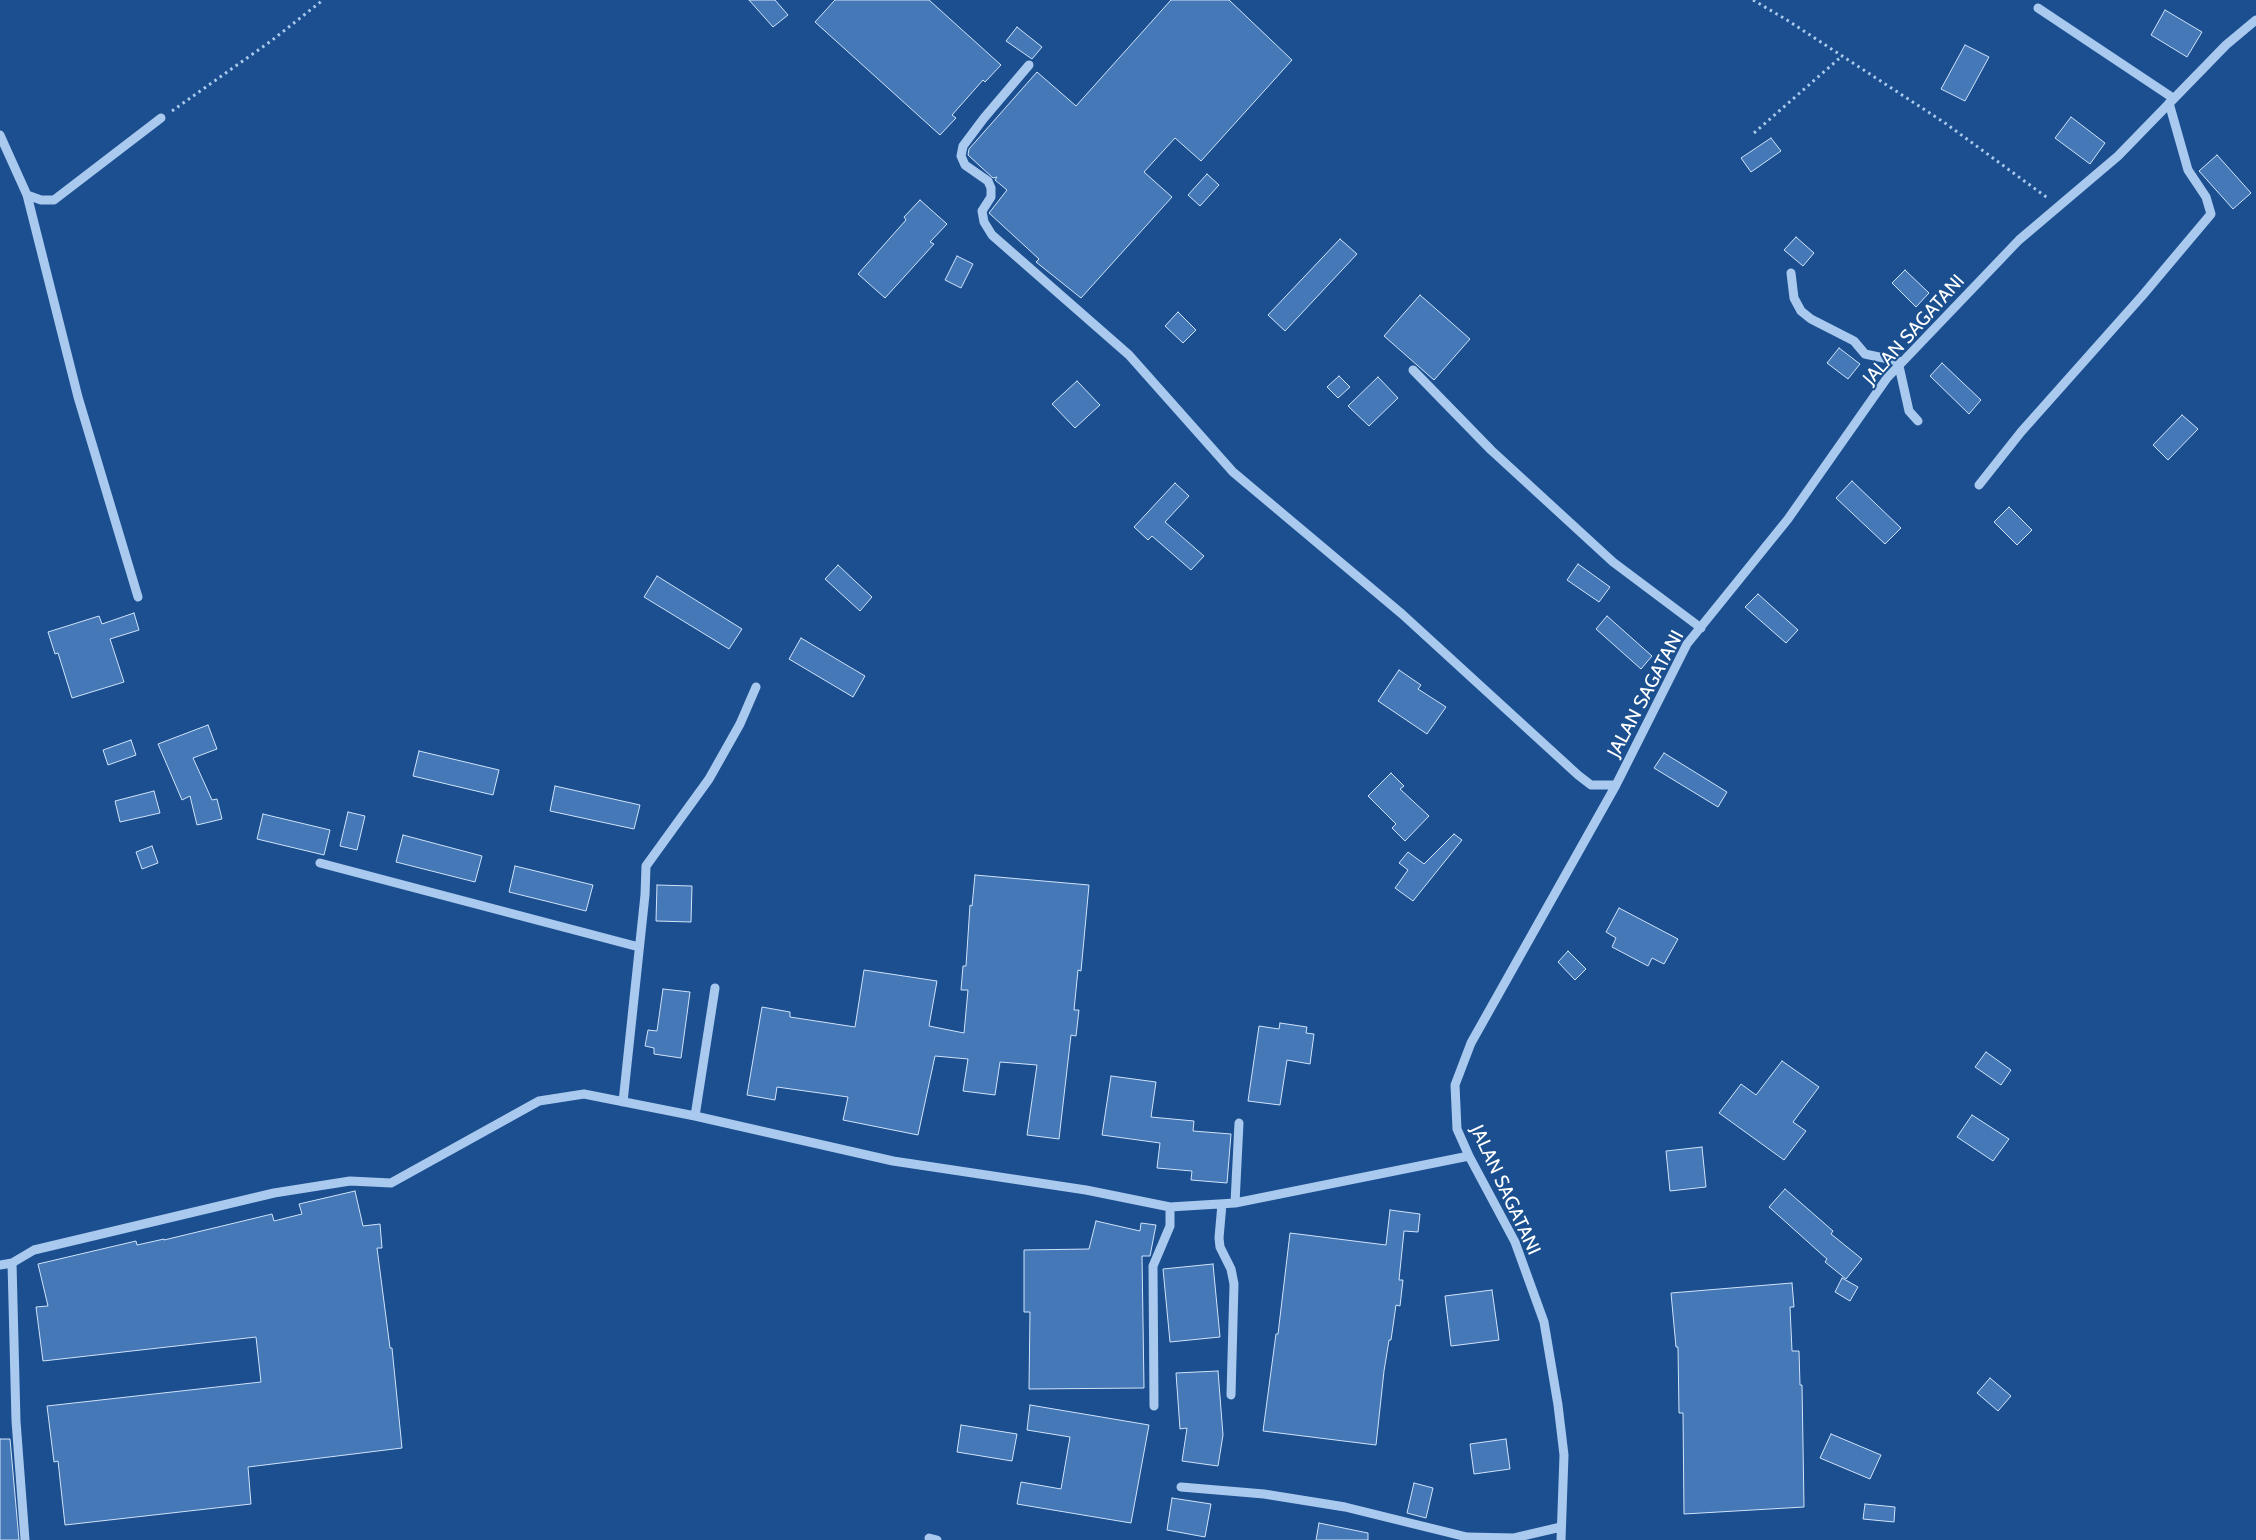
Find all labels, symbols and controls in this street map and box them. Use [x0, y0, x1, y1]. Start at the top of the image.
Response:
street label: JALAN SAGATANI [1859, 270, 1969, 390]
street label: JALAN SAGATANI [1603, 627, 1689, 761]
street label: JALAN SAGATANI [1465, 1122, 1545, 1258]

